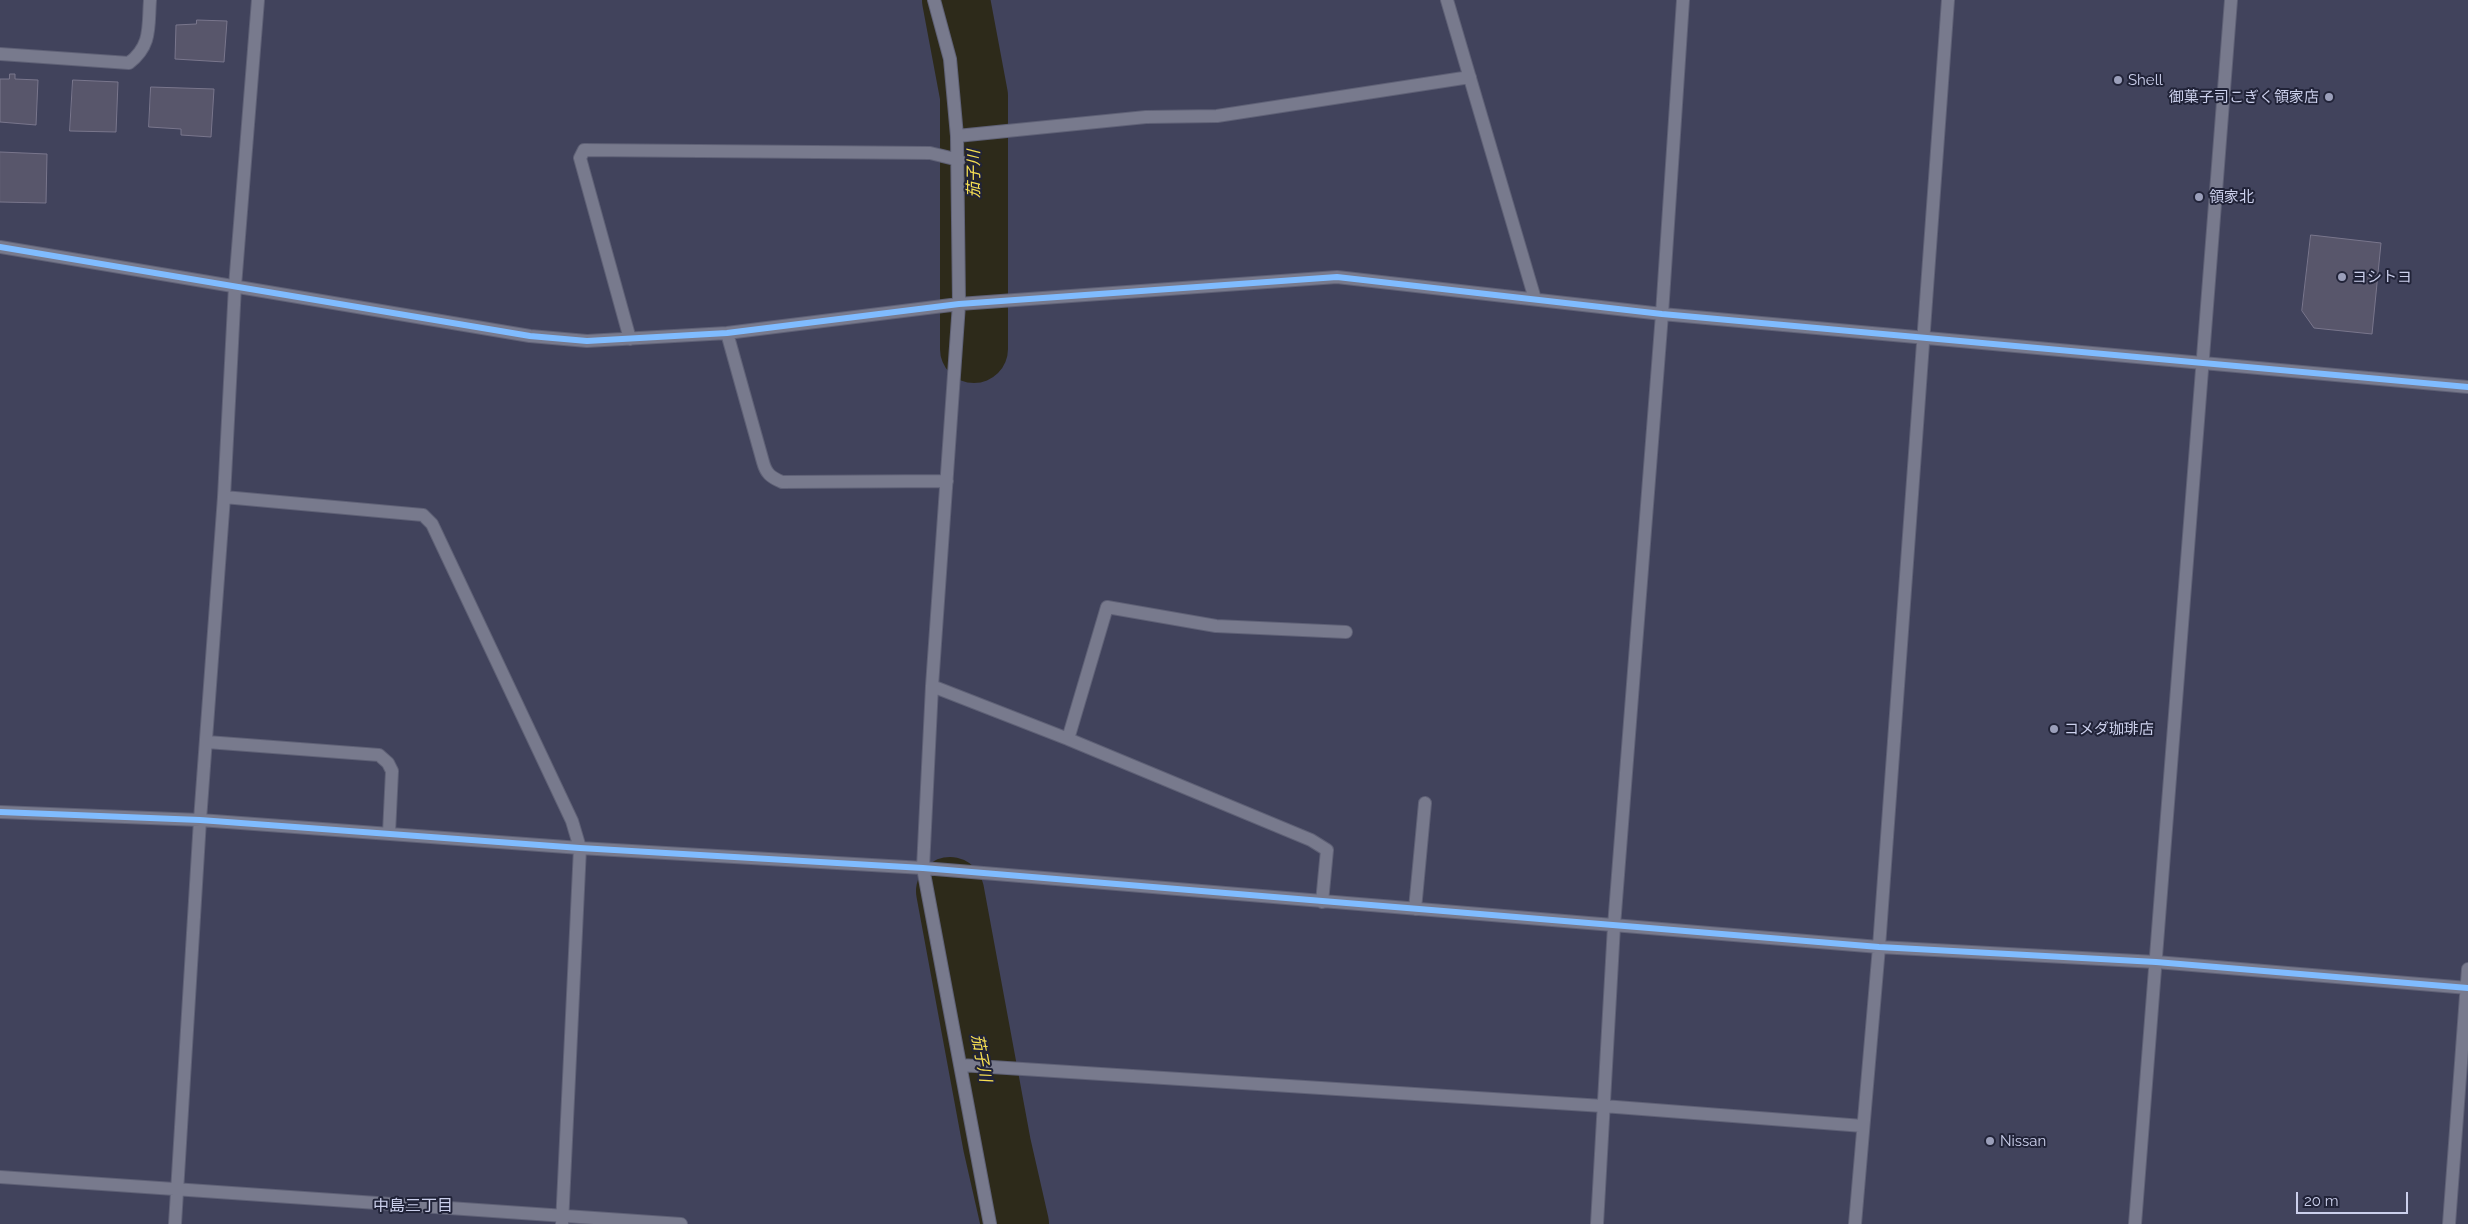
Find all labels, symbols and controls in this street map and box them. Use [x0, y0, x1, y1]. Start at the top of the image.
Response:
place label: Shell [2128, 71, 2163, 89]
marker: Shell [2112, 74, 2124, 86]
place label: 御菓子司こぎく領家店 [2169, 88, 2319, 106]
marker: 御菓子司こぎく領家店 [2323, 91, 2335, 103]
water label: 茄子川 [964, 150, 984, 198]
place label: 領家北 [2209, 188, 2254, 206]
marker: 領家北 [2193, 191, 2205, 203]
place label: ヨシトヨ [2352, 268, 2412, 286]
marker: ヨシトヨ [2336, 271, 2348, 283]
place label: コメダ珈琲店 [2064, 720, 2154, 738]
marker: コメダ珈琲店 [2048, 723, 2060, 735]
water label: 茄子川 [967, 1033, 995, 1083]
place label: Nissan [2000, 1132, 2046, 1150]
marker: Nissan [1984, 1135, 1996, 1147]
scale bar [2298, 1182, 2410, 1214]
text: 20 m [2304, 1192, 2339, 1210]
district label: 中島三丁目 [373, 1196, 453, 1216]

